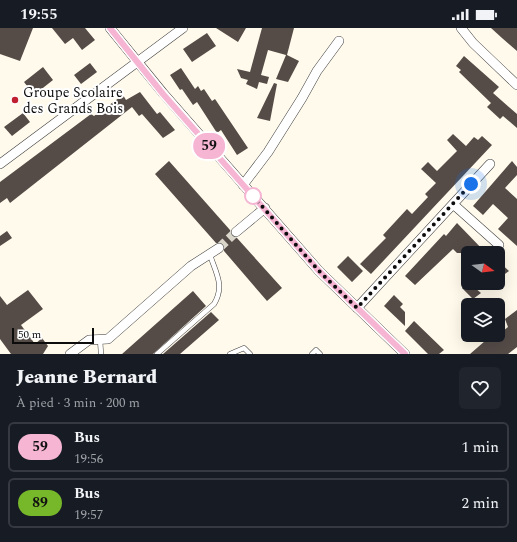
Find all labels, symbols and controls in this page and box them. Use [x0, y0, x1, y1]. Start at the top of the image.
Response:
text: 19:55 [20, 3, 58, 26]
place label: Groupe Scolaire des Grands Bois [23, 82, 123, 119]
marker: Groupe Scolaire des Grands Bois [10, 95, 20, 105]
line badge: 59 [191, 133, 227, 159]
text: 59 [201, 135, 217, 156]
your location [461, 174, 481, 194]
unlabelled marker [244, 187, 262, 205]
north arrow [461, 246, 505, 290]
map controls [461, 246, 505, 342]
button: layers [461, 298, 505, 342]
scale bar [12, 326, 94, 345]
text: 50 m [18, 326, 41, 343]
text: Jeanne Bernard [16, 363, 157, 392]
button: heart [459, 367, 501, 409]
text: À pied · 3 min · 200 m [16, 393, 140, 413]
text: Bus [74, 426, 100, 449]
text: 59 [32, 436, 48, 457]
text: 1 min [461, 436, 499, 459]
text: 19:56 [74, 449, 103, 469]
text: Bus [74, 482, 100, 505]
text: 89 [32, 492, 48, 513]
text: 2 min [461, 492, 499, 515]
text: 19:57 [74, 505, 103, 525]

